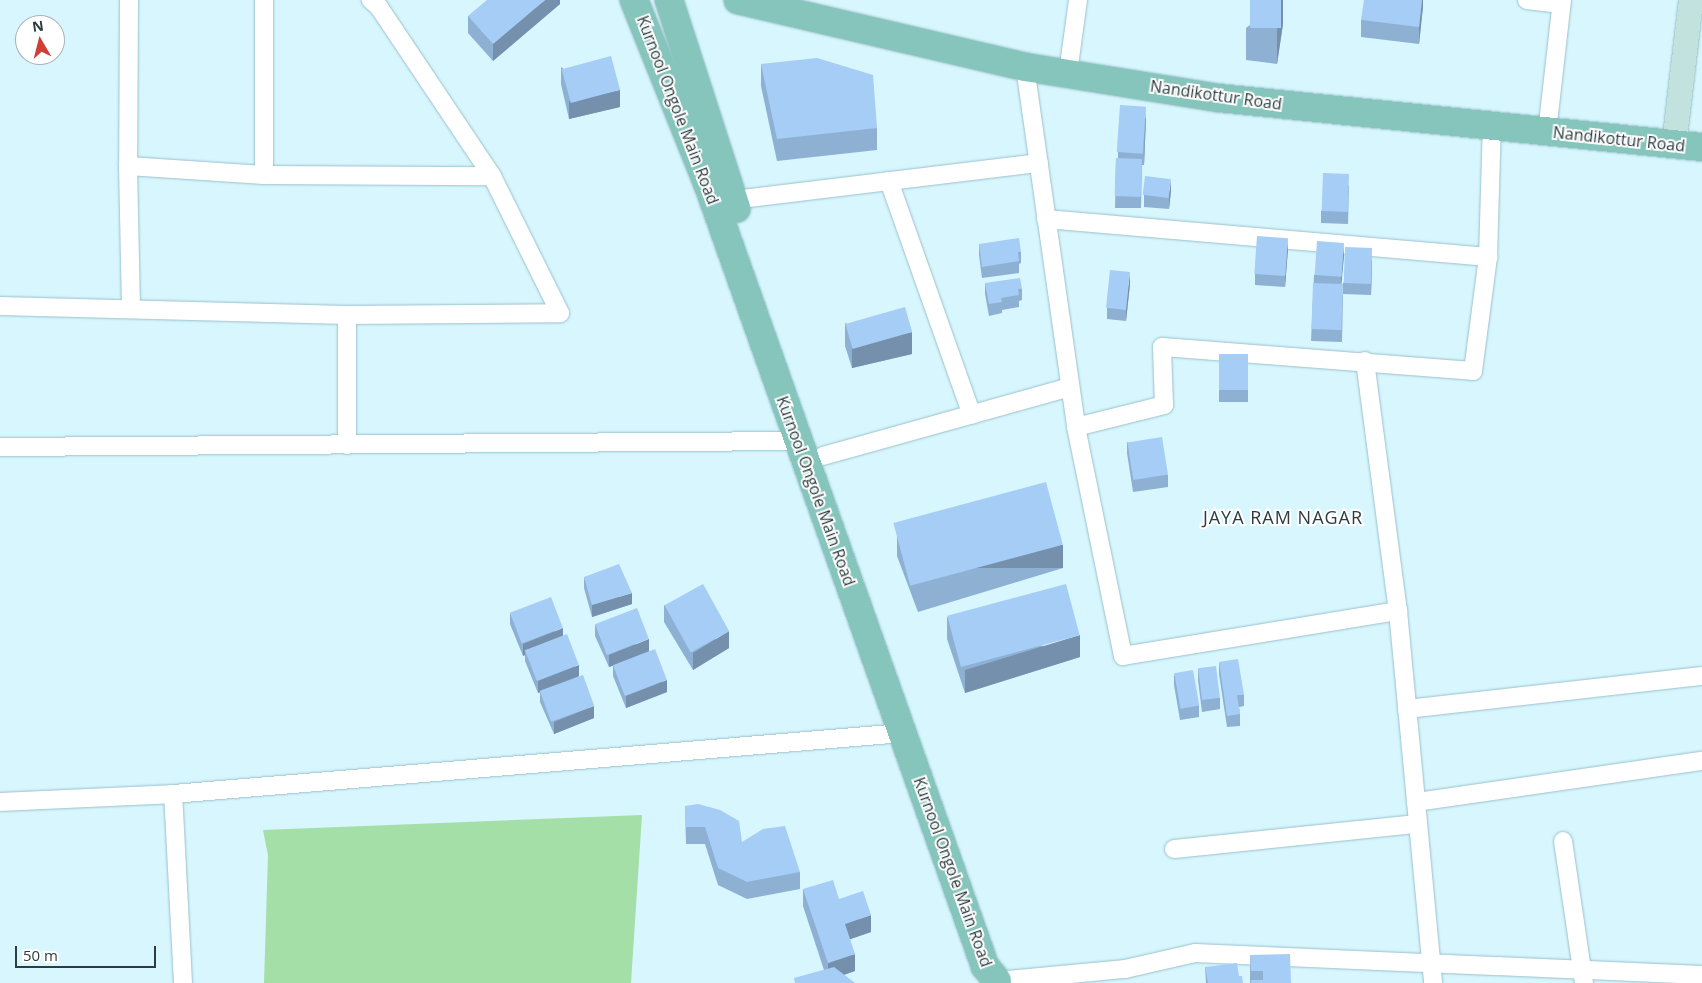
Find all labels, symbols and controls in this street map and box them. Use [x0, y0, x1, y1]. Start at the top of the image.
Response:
street label: Kurnool Ongole Main Road [633, 13, 723, 207]
north arrow [15, 15, 65, 65]
text: N [31, 15, 45, 36]
street label: Nandikottur Road [1149, 76, 1283, 114]
street label: Nandikottur Road [1552, 123, 1686, 155]
street label: Kurnool Ongole Main Road [773, 393, 859, 589]
district label: JAYA RAM NAGAR [1201, 506, 1365, 528]
street label: Kurnool Ongole Main Road [910, 774, 996, 970]
scale bar [18, 936, 159, 968]
text: 50 m [23, 945, 58, 965]

